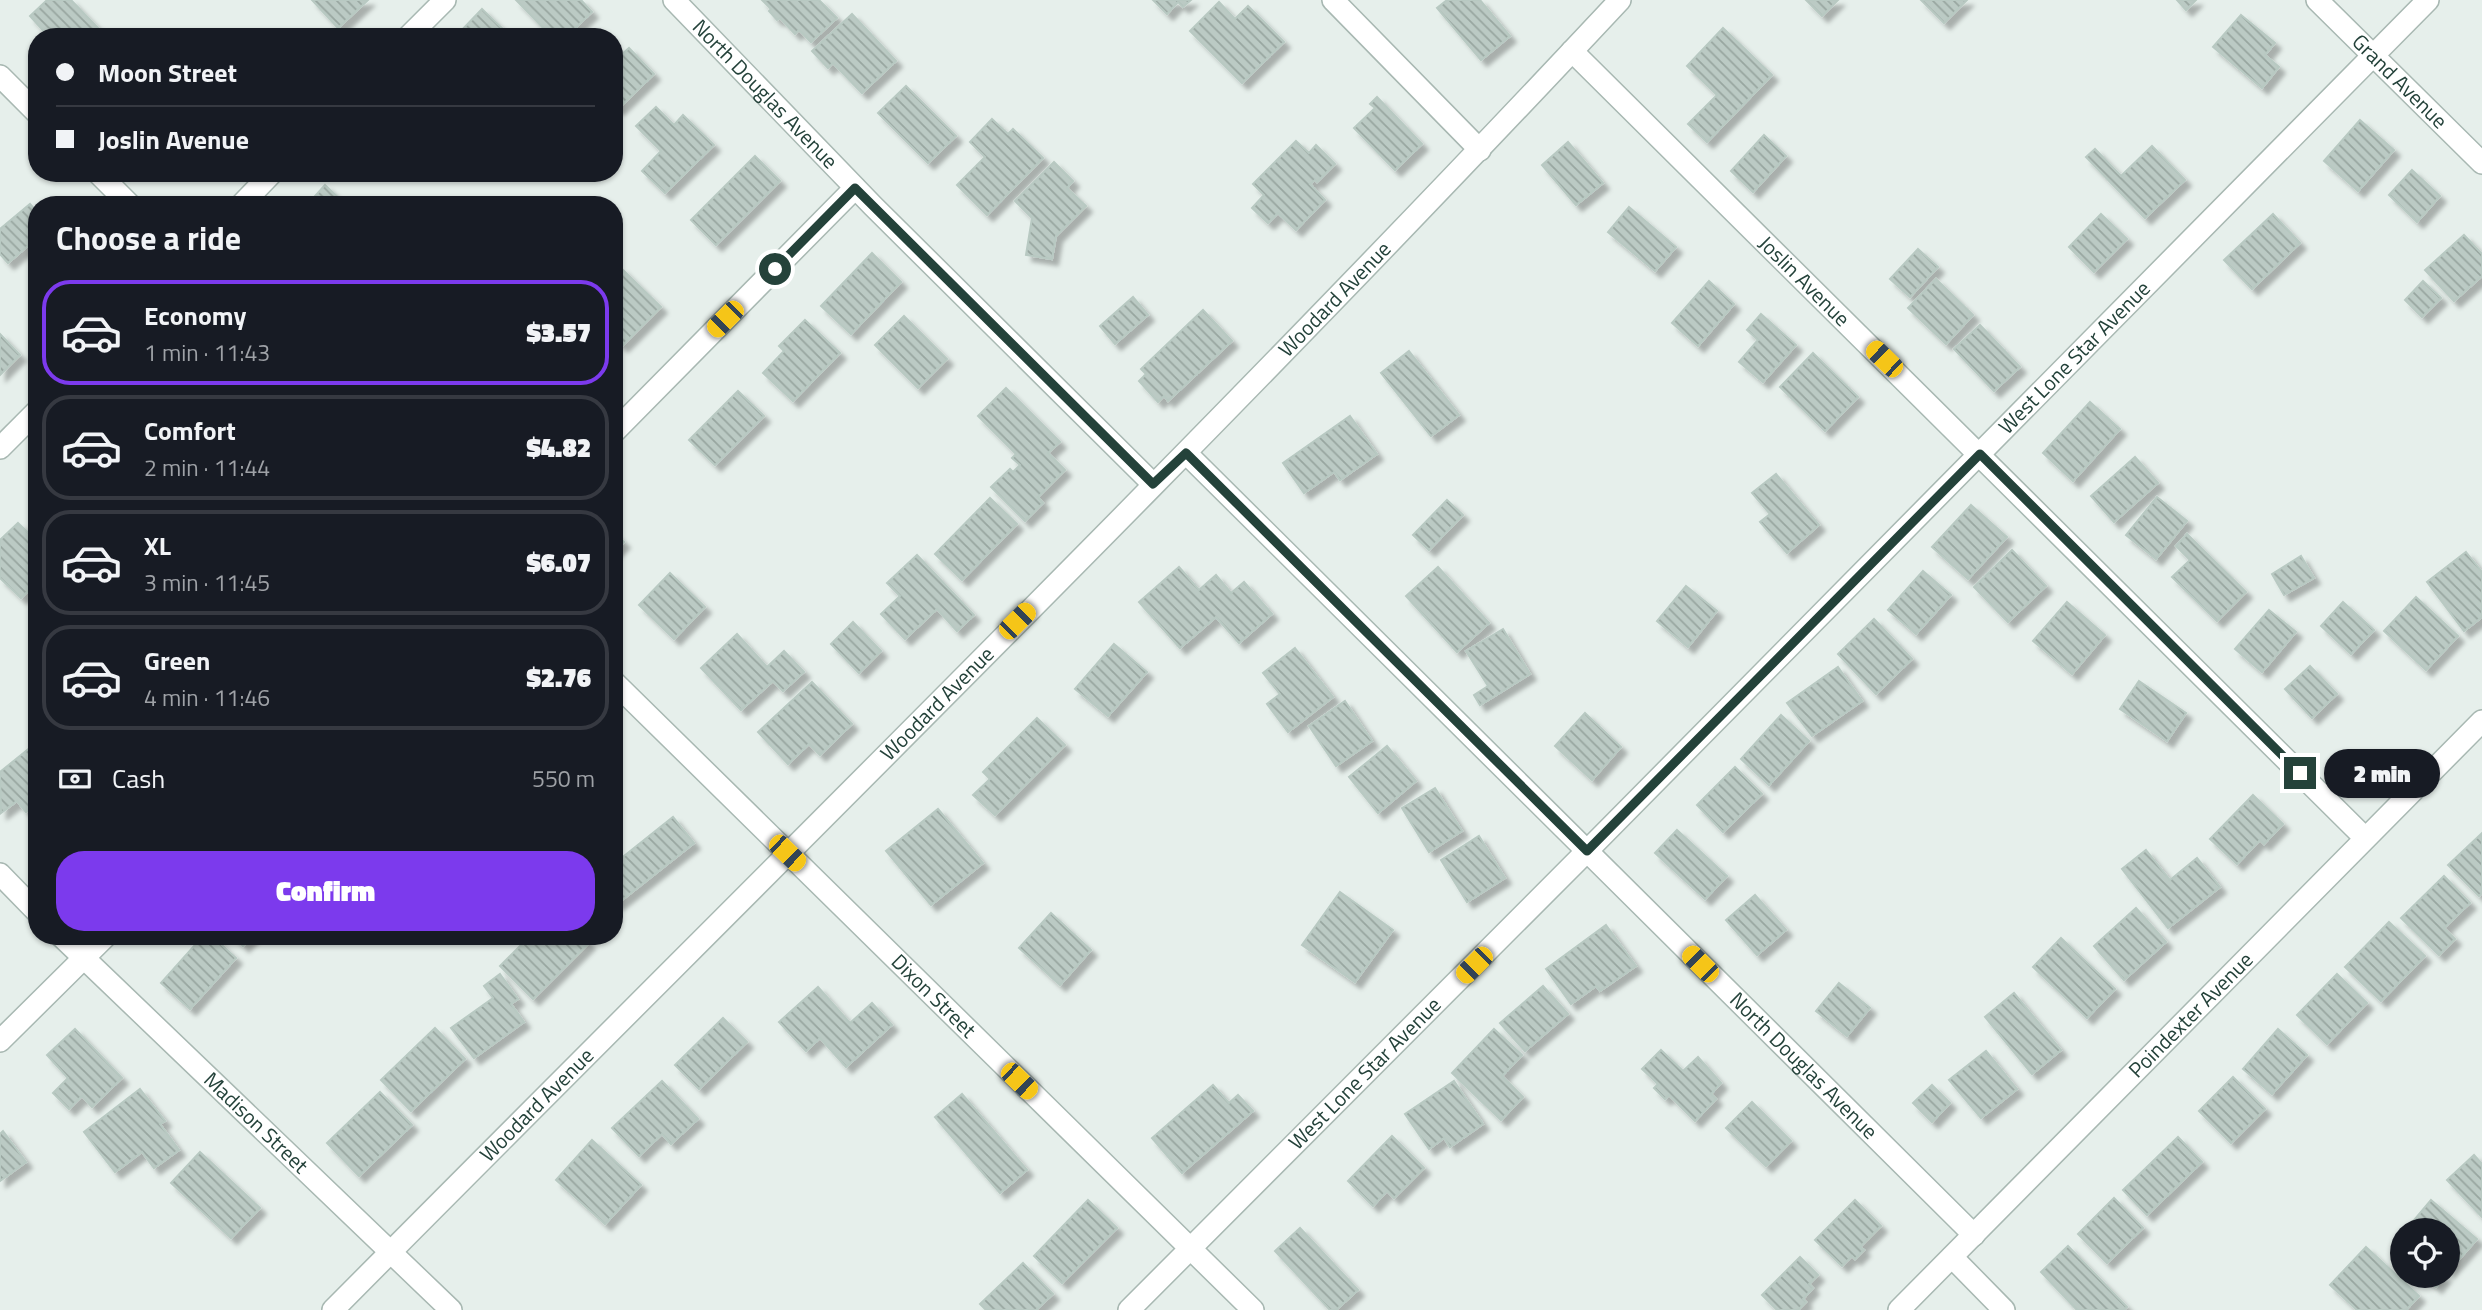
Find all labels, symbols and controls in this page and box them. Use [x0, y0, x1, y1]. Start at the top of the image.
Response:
street label: North Douglas Avenue [685, 11, 846, 176]
street label: Grand Avenue [2345, 26, 2455, 136]
text: Moon Street [98, 53, 237, 92]
text: Joslin Avenue [98, 120, 249, 159]
text: Choose a ride [56, 214, 241, 262]
street label: Joslin Avenue [1752, 228, 1858, 334]
street label: Woodard Avenue [1270, 234, 1398, 364]
route start [759, 253, 791, 285]
street label: West Lone Star Avenue [1990, 273, 2157, 441]
text: Economy [144, 296, 246, 335]
car [703, 297, 748, 341]
icon: car [60, 301, 123, 364]
text: $3.57 [526, 313, 591, 352]
text: 1 min · 11:43 [144, 335, 270, 370]
car [1862, 337, 1907, 381]
text: Comfort [144, 411, 236, 450]
icon: car [60, 416, 123, 479]
text: $4.82 [526, 428, 591, 467]
text: 2 min · 11:44 [144, 450, 270, 485]
text: XL [144, 526, 171, 565]
icon: car [60, 531, 123, 594]
text: $6.07 [526, 543, 591, 582]
text: 3 min · 11:45 [144, 565, 270, 600]
car [995, 599, 1040, 643]
street label: Woodard Avenue [872, 638, 1001, 768]
text: Green [144, 641, 210, 680]
icon: car [60, 646, 123, 709]
text: $2.76 [526, 658, 591, 697]
text: 4 min · 11:46 [144, 680, 270, 715]
callout: 2 min [2324, 748, 2440, 798]
text: 2 min [2353, 756, 2411, 791]
route end [2284, 757, 2316, 789]
text: Cash [112, 759, 165, 798]
icon: cash [56, 760, 94, 798]
text: 550 m [532, 761, 595, 796]
car [765, 831, 810, 875]
button: Confirm [56, 851, 595, 931]
car [1678, 942, 1723, 986]
car [1452, 943, 1497, 987]
street label: Poindexter Avenue [2120, 944, 2260, 1085]
street label: Dixon Street [884, 946, 985, 1045]
street label: North Douglas Avenue [1723, 984, 1886, 1146]
street label: West Lone Star Avenue [1281, 989, 1448, 1157]
street label: Woodard Avenue [472, 1040, 601, 1169]
car [997, 1059, 1042, 1103]
street label: Madison Street [197, 1064, 317, 1181]
map controls [2390, 1218, 2460, 1288]
button: locate [2390, 1218, 2460, 1288]

